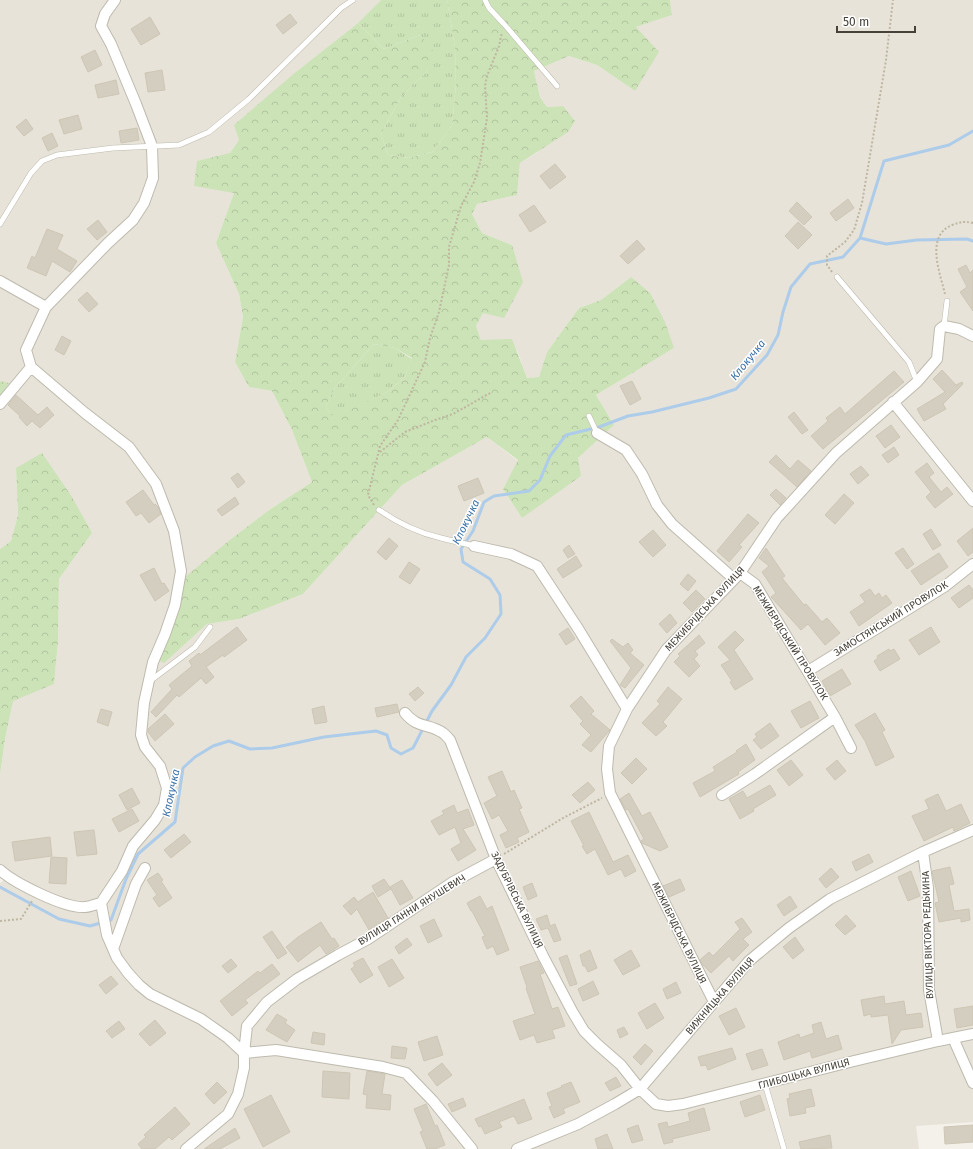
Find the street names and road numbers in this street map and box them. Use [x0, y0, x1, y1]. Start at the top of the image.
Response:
street label: МЕЖИБРІДСЬКА ВУЛИЦЯ [663, 564, 747, 654]
street label: ЗАМОСТЯНСЬКИЙ ПРОВУЛОК [831, 578, 950, 659]
street label: МЕЖИБРІДСЬКИЙ ПРОВУЛОК [750, 583, 831, 702]
street label: ЗАДУБРІВСЬКА ВУЛИЦЯ [488, 850, 546, 950]
street label: ВУЛИЦЯ ВІКТОРА РЕДЬКИНА [920, 870, 936, 999]
street label: ВУЛИЦЯ ГАННИ ЯНУШЕВИЧ [356, 872, 468, 948]
street label: МЕЖИБРІДСЬКА ВУЛИЦЯ [649, 880, 709, 986]
street label: ВИЖНИЦЬКА ВУЛИЦЯ [683, 955, 757, 1037]
street label: ГЛИБОЦЬКА ВУЛИЦЯ [757, 1056, 851, 1092]

